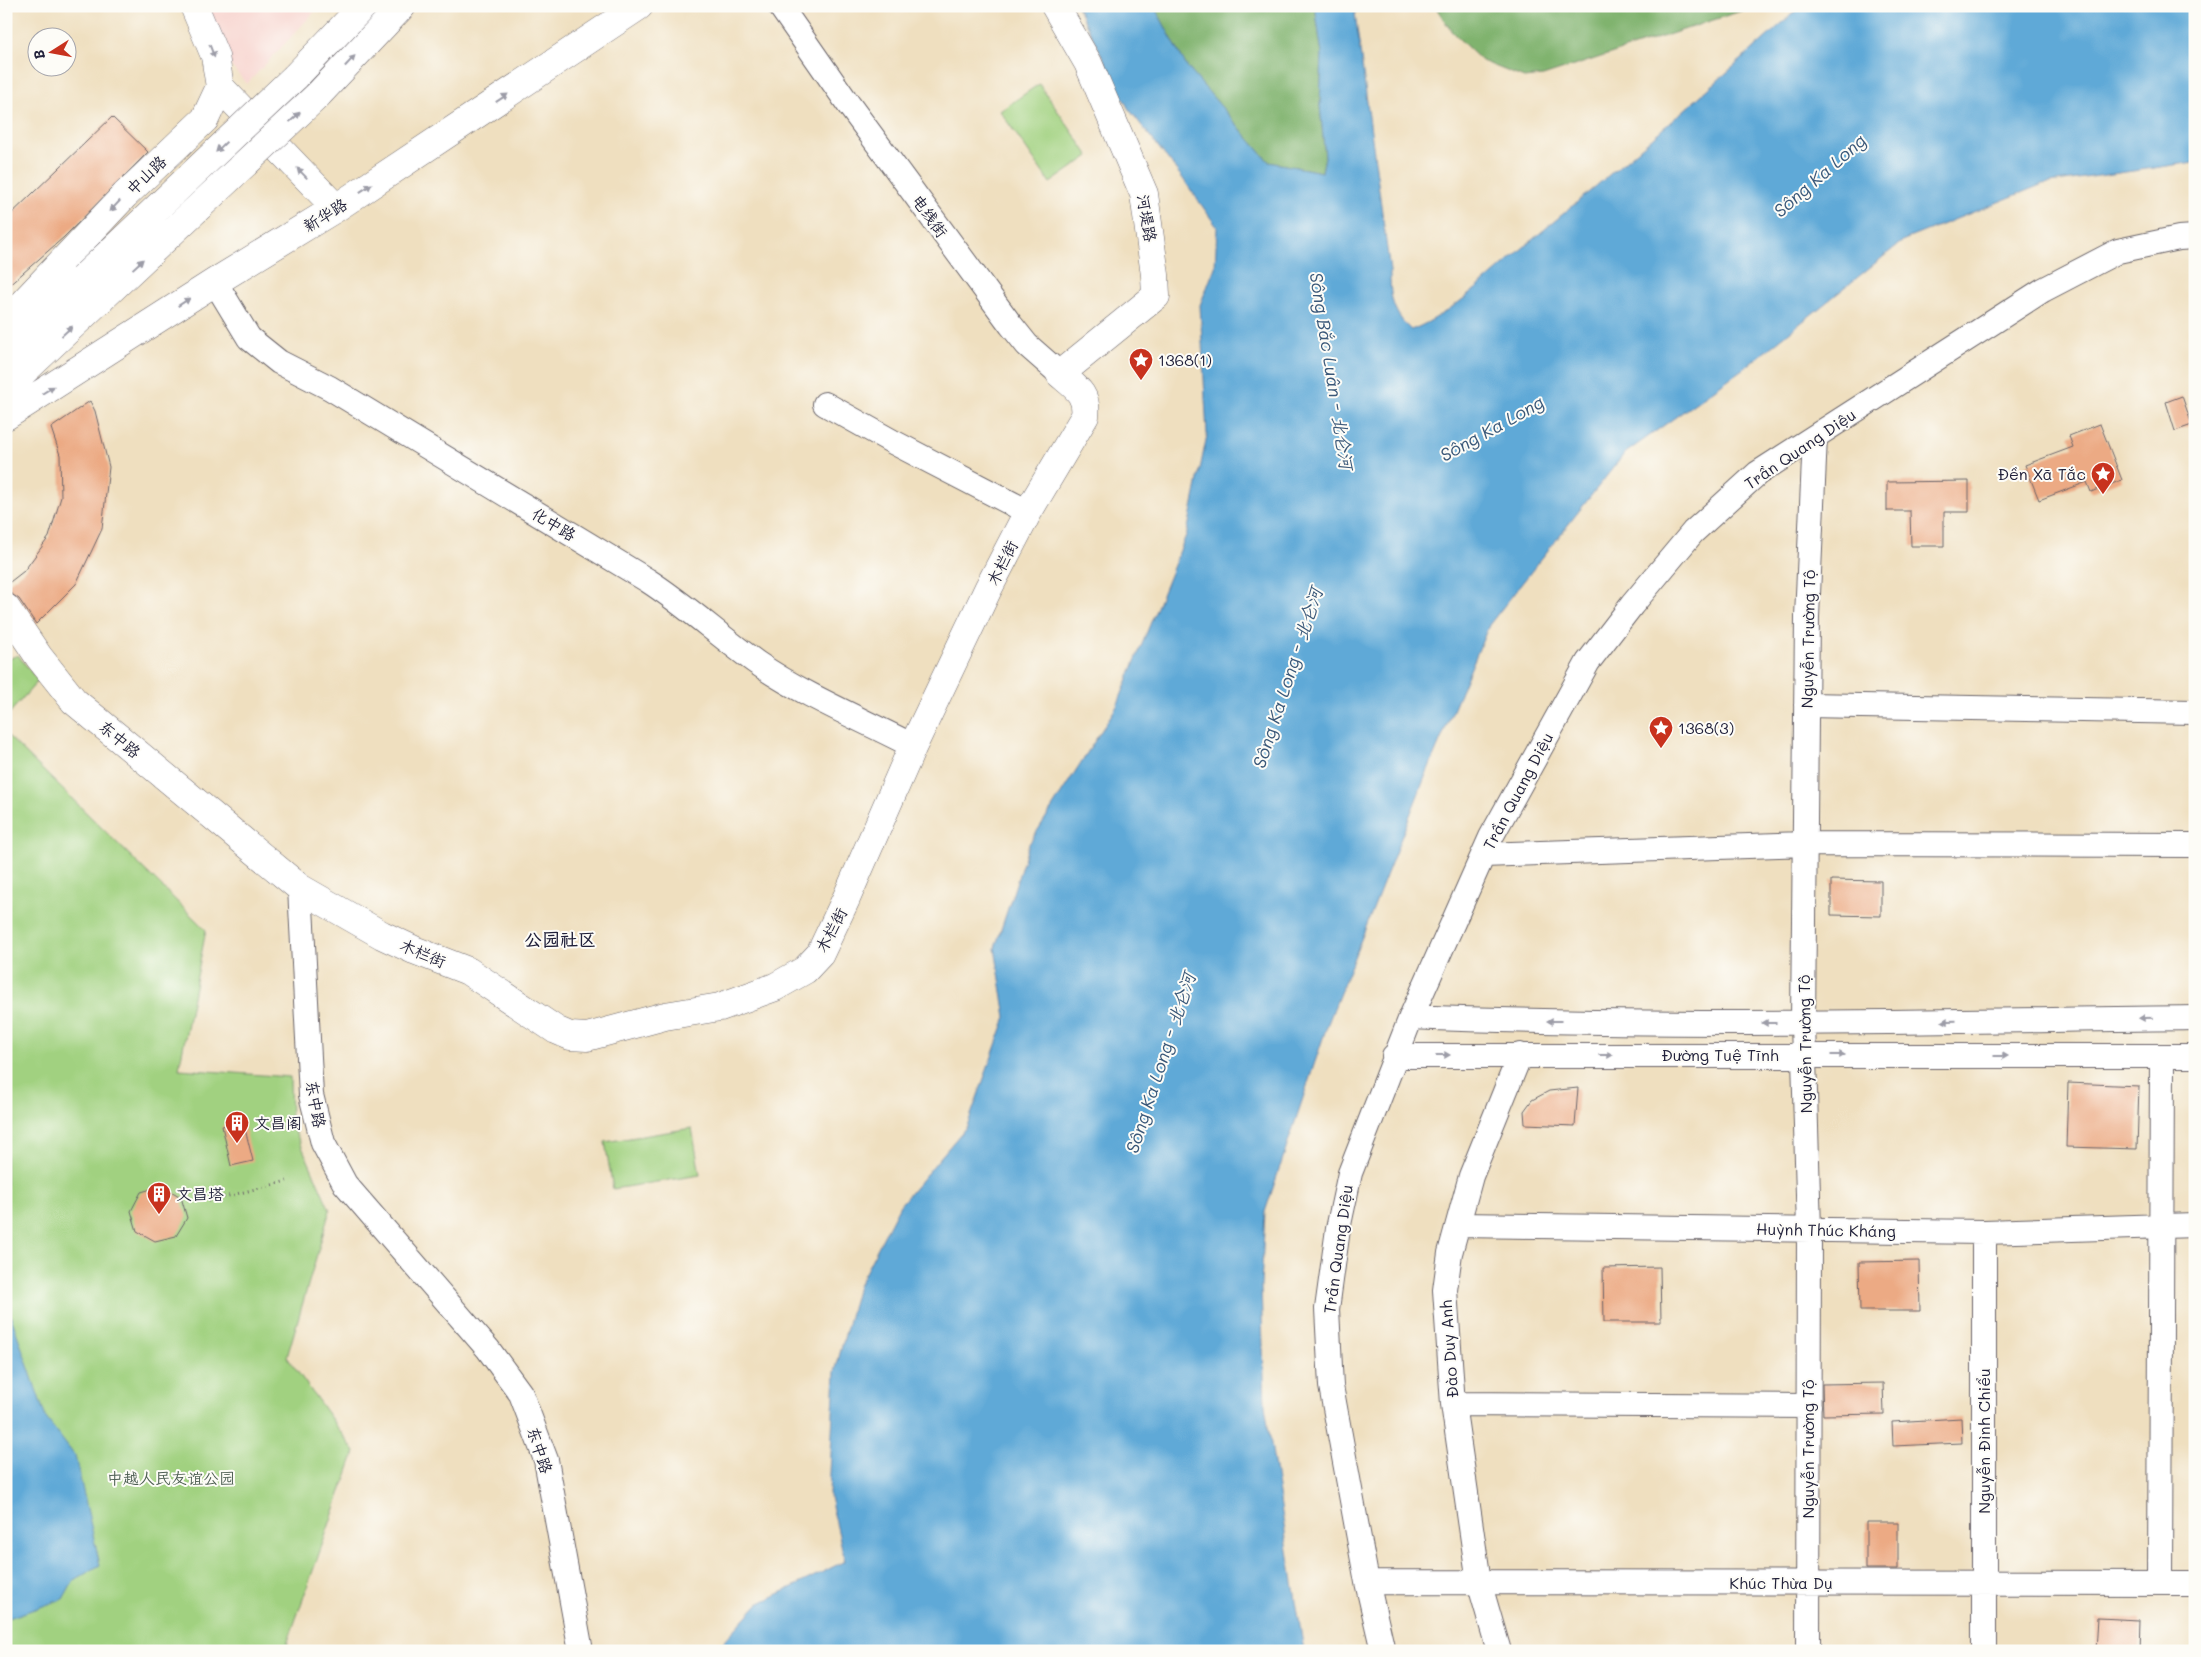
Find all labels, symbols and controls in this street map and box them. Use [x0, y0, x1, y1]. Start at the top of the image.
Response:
north arrow [28, 28, 78, 78]
one-way arrow [208, 44, 216, 59]
text: B [29, 48, 49, 61]
one-way arrow [344, 55, 356, 67]
one-way arrow [495, 93, 508, 103]
one-way arrow [288, 111, 300, 123]
water label: Sông Ka Long [1768, 128, 1871, 222]
one-way arrow [216, 141, 228, 153]
street label: 中山路 [121, 150, 170, 199]
one-way arrow [296, 167, 308, 179]
one-way arrow [360, 183, 373, 193]
street label: 电线街 [908, 190, 953, 241]
street label: 河堤路 [1133, 192, 1162, 243]
street label: 新华路 [299, 193, 351, 236]
one-way arrow [109, 200, 121, 212]
one-way arrow [132, 258, 144, 270]
water label: Sông Bắc Luân - 北仑河 [1305, 271, 1360, 474]
one-way arrow [177, 297, 191, 307]
one-way arrow [61, 325, 73, 337]
place icon: 1368(1) [1128, 347, 1154, 381]
place label: 1368(1) [1158, 349, 1212, 370]
one-way arrow [41, 385, 54, 395]
water label: Sông Ka Long [1435, 390, 1548, 467]
street label: Trần Quang Diệu [1740, 404, 1859, 494]
place icon: Đền Xã Tắc [2090, 461, 2116, 495]
place label: Đền Xã Tắc [1997, 463, 2086, 484]
street label: 化中路 [528, 502, 580, 545]
street label: 木栏街 [981, 537, 1022, 589]
street label: Nguyễn Trường Tộ [1796, 569, 1819, 709]
water label: Sông Ka Long - 北仑河 [1247, 581, 1329, 771]
street label: 东中路 [95, 715, 145, 762]
place icon: 1368(3) [1648, 715, 1674, 749]
place label: 1368(3) [1678, 717, 1734, 738]
street label: Trần Quang Diệu [1478, 728, 1557, 853]
street label: 木栏街 [810, 904, 851, 956]
district label: 公园社区 [524, 927, 596, 951]
street label: 木栏街 [397, 933, 449, 972]
water label: Sông Ka Long - 北仑河 [1120, 966, 1202, 1156]
street label: Nguyễn Trường Tộ [1793, 974, 1816, 1114]
one-way arrow [2138, 1014, 2154, 1022]
one-way arrow [1545, 1017, 1561, 1025]
one-way arrow [1940, 1017, 1956, 1025]
one-way arrow [1760, 1018, 1776, 1026]
street label: Đường Tuệ Tĩnh [1661, 1044, 1779, 1065]
one-way arrow [1435, 1051, 1451, 1059]
one-way arrow [1598, 1051, 1614, 1059]
one-way arrow [1830, 1051, 1846, 1059]
one-way arrow [1993, 1052, 2009, 1060]
street label: 东中路 [302, 1078, 331, 1129]
building icon: 文昌阁 [224, 1110, 250, 1144]
place label: 文昌阁 [254, 1112, 302, 1133]
building icon: 文昌塔 [146, 1181, 172, 1215]
place label: 文昌塔 [176, 1183, 224, 1204]
street label: Trần Quang Diệu [1318, 1183, 1357, 1315]
street label: Huỳnh Thúc Kháng [1756, 1218, 1896, 1241]
street label: Đào Duy Anh [1435, 1299, 1462, 1399]
street label: Nguyễn Đình Chiểu [1973, 1368, 1994, 1514]
street label: Nguyễn Trường Tộ [1797, 1380, 1818, 1518]
street label: 东中路 [523, 1424, 558, 1476]
park label: 中越人民友谊公园 [107, 1467, 235, 1488]
street label: Khúc Thừa Dụ [1729, 1572, 1833, 1593]

